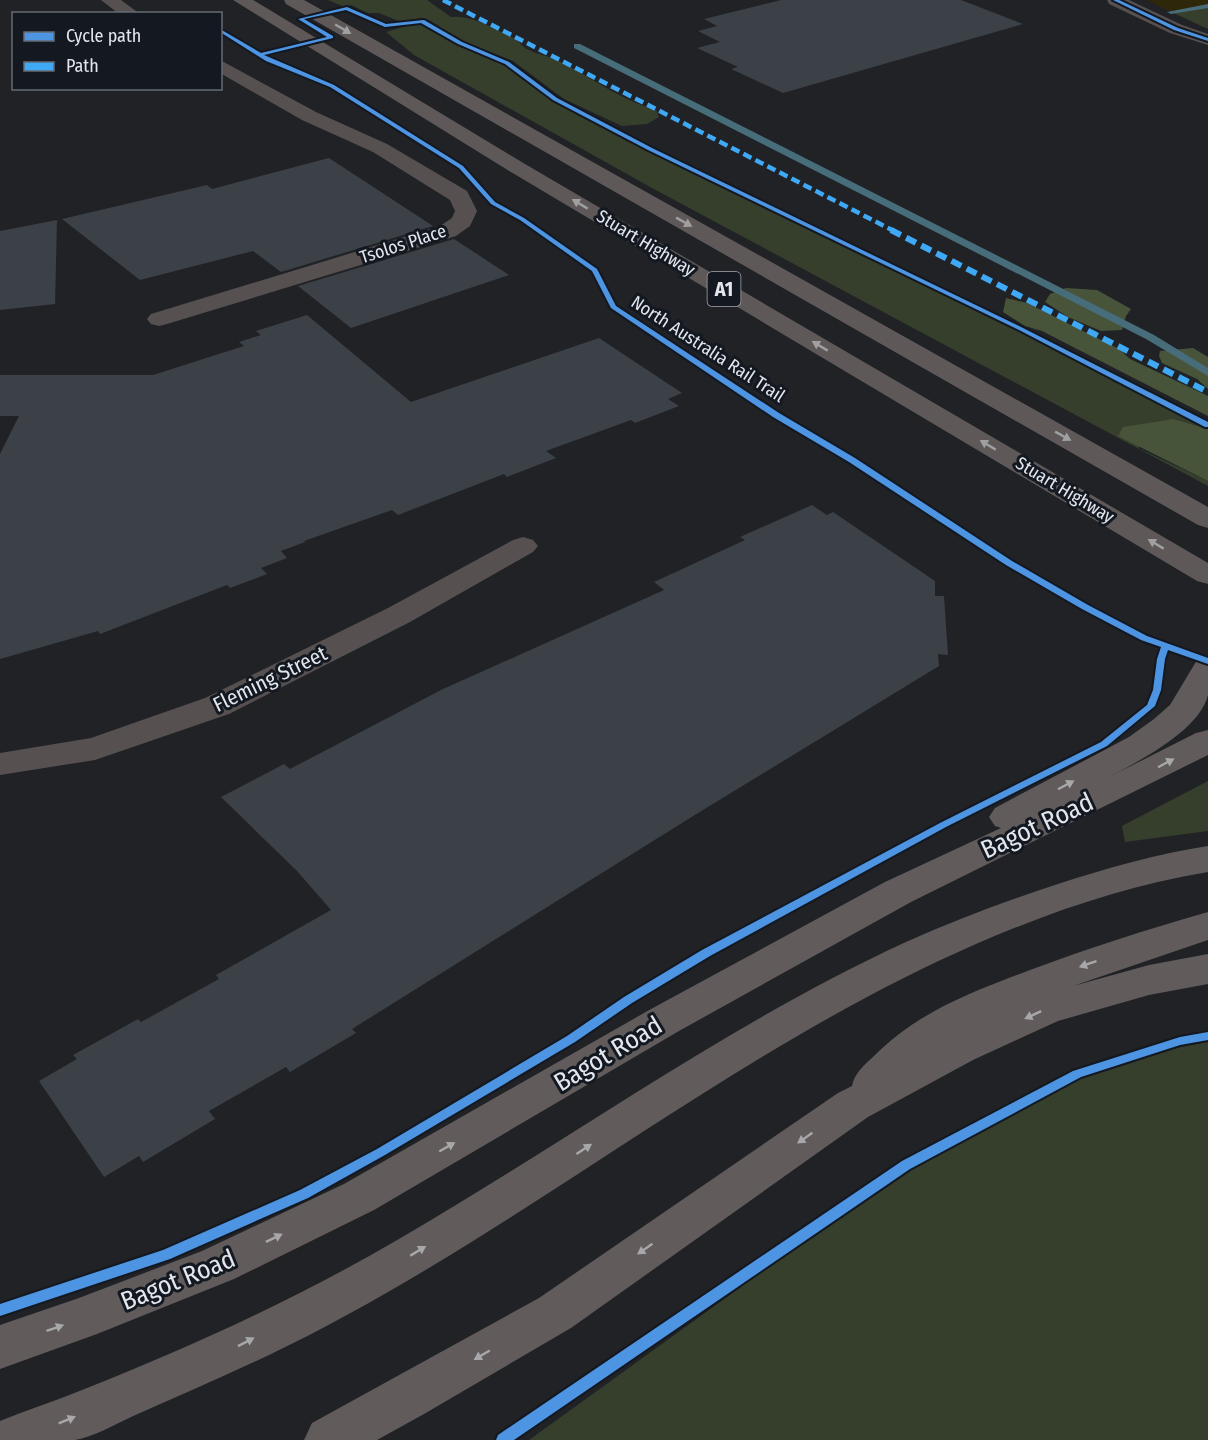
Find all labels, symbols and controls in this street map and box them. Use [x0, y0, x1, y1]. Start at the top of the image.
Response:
legend [12, 12, 222, 90]
one-way arrow [335, 24, 352, 34]
text: Cycle path [66, 25, 141, 47]
text: Path [66, 55, 99, 77]
one-way arrow [571, 199, 588, 209]
street label: Stuart Highway [593, 205, 699, 281]
one-way arrow [675, 217, 692, 227]
street label: Tsolos Place [357, 220, 449, 268]
road number: A1 [708, 272, 740, 306]
street label: North Australia Rail Trail [627, 291, 789, 407]
one-way arrow [811, 341, 828, 351]
one-way arrow [1054, 431, 1071, 441]
one-way arrow [979, 440, 996, 450]
street label: Stuart Highway [1012, 452, 1118, 528]
one-way arrow [1148, 539, 1164, 550]
street label: Fleming Street [209, 640, 331, 718]
one-way arrow [1157, 758, 1174, 768]
one-way arrow [1058, 780, 1075, 790]
street label: Bagot Road [976, 786, 1098, 866]
one-way arrow [1079, 960, 1097, 970]
street label: Bagot Road [548, 1010, 668, 1098]
one-way arrow [1024, 1010, 1042, 1020]
one-way arrow [798, 1132, 814, 1144]
one-way arrow [439, 1142, 456, 1152]
one-way arrow [576, 1143, 592, 1154]
one-way arrow [266, 1233, 283, 1243]
street label: Bagot Road [116, 1243, 240, 1317]
one-way arrow [638, 1243, 654, 1255]
one-way arrow [410, 1246, 426, 1257]
one-way arrow [46, 1323, 64, 1333]
one-way arrow [237, 1338, 255, 1348]
one-way arrow [473, 1350, 490, 1360]
one-way arrow [59, 1415, 77, 1425]

